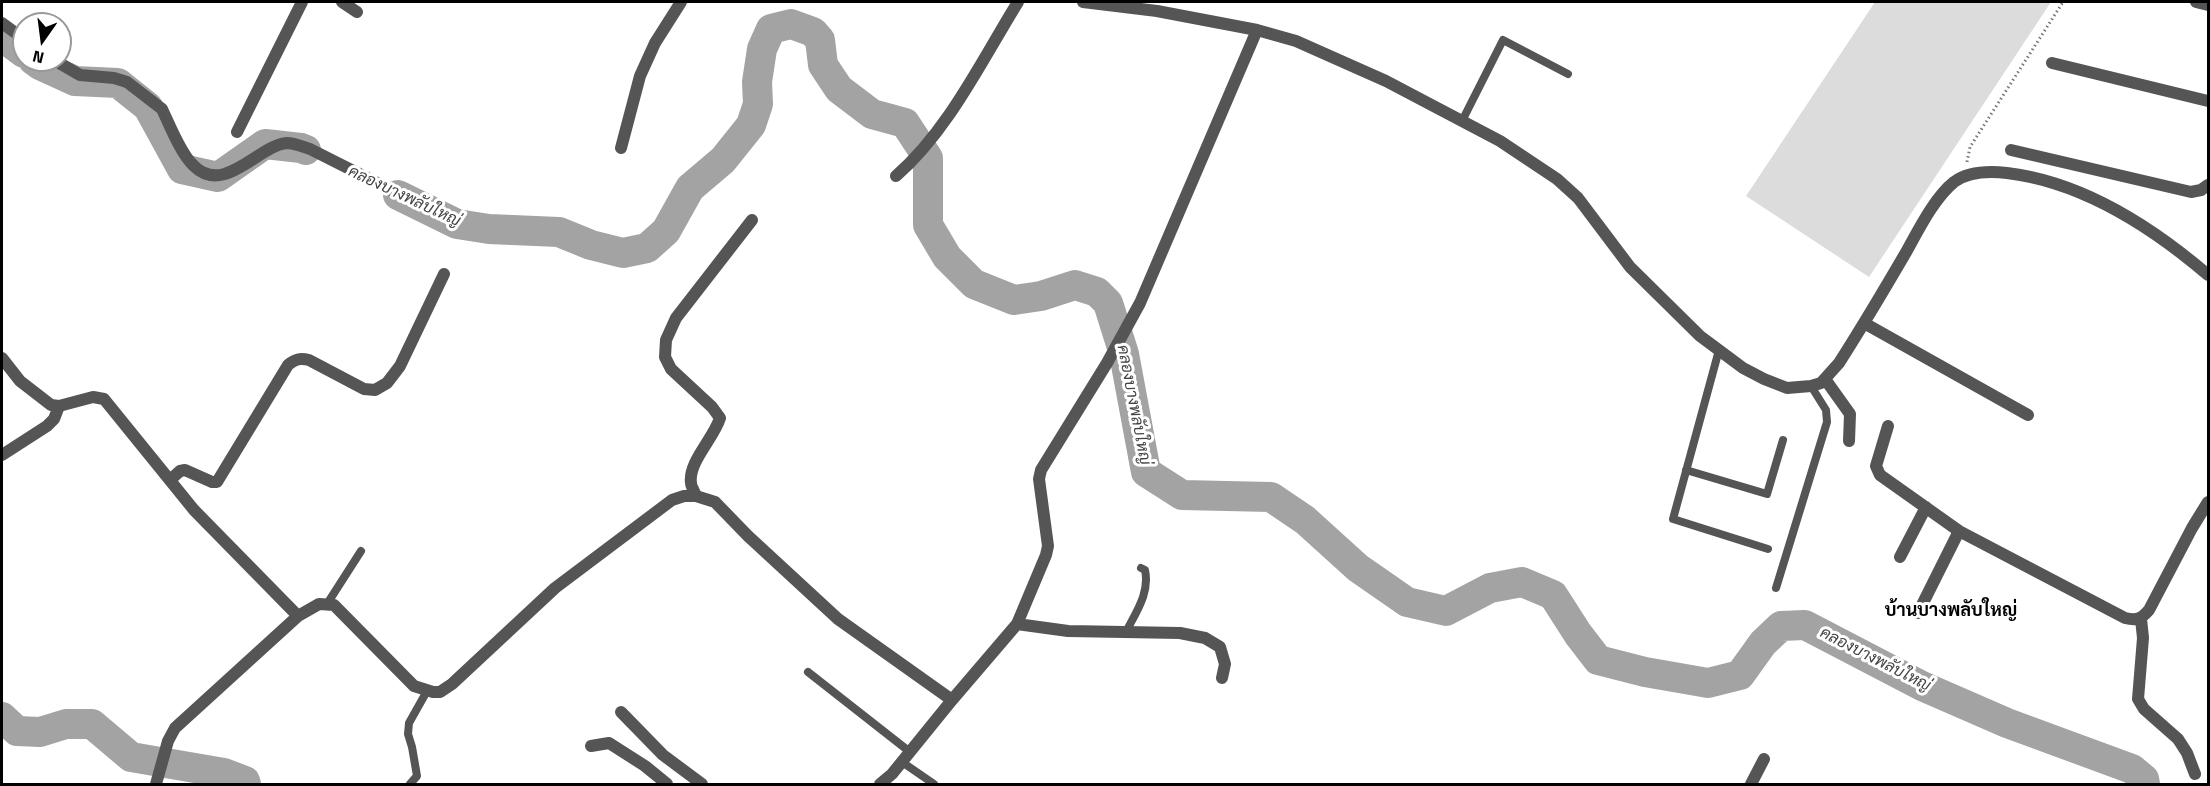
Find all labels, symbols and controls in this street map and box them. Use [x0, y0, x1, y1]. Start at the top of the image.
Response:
north arrow [12, 12, 72, 72]
text: N [30, 45, 46, 71]
water label: คลองบางพลับใหญ่ [345, 163, 463, 231]
water label: คลองบางพลับใหญ่ [1112, 343, 1154, 467]
district label: บ้านบางพลับใหญ่ [1885, 601, 2017, 623]
water label: คลองบางพลับใหญ่ [1816, 624, 1934, 696]

